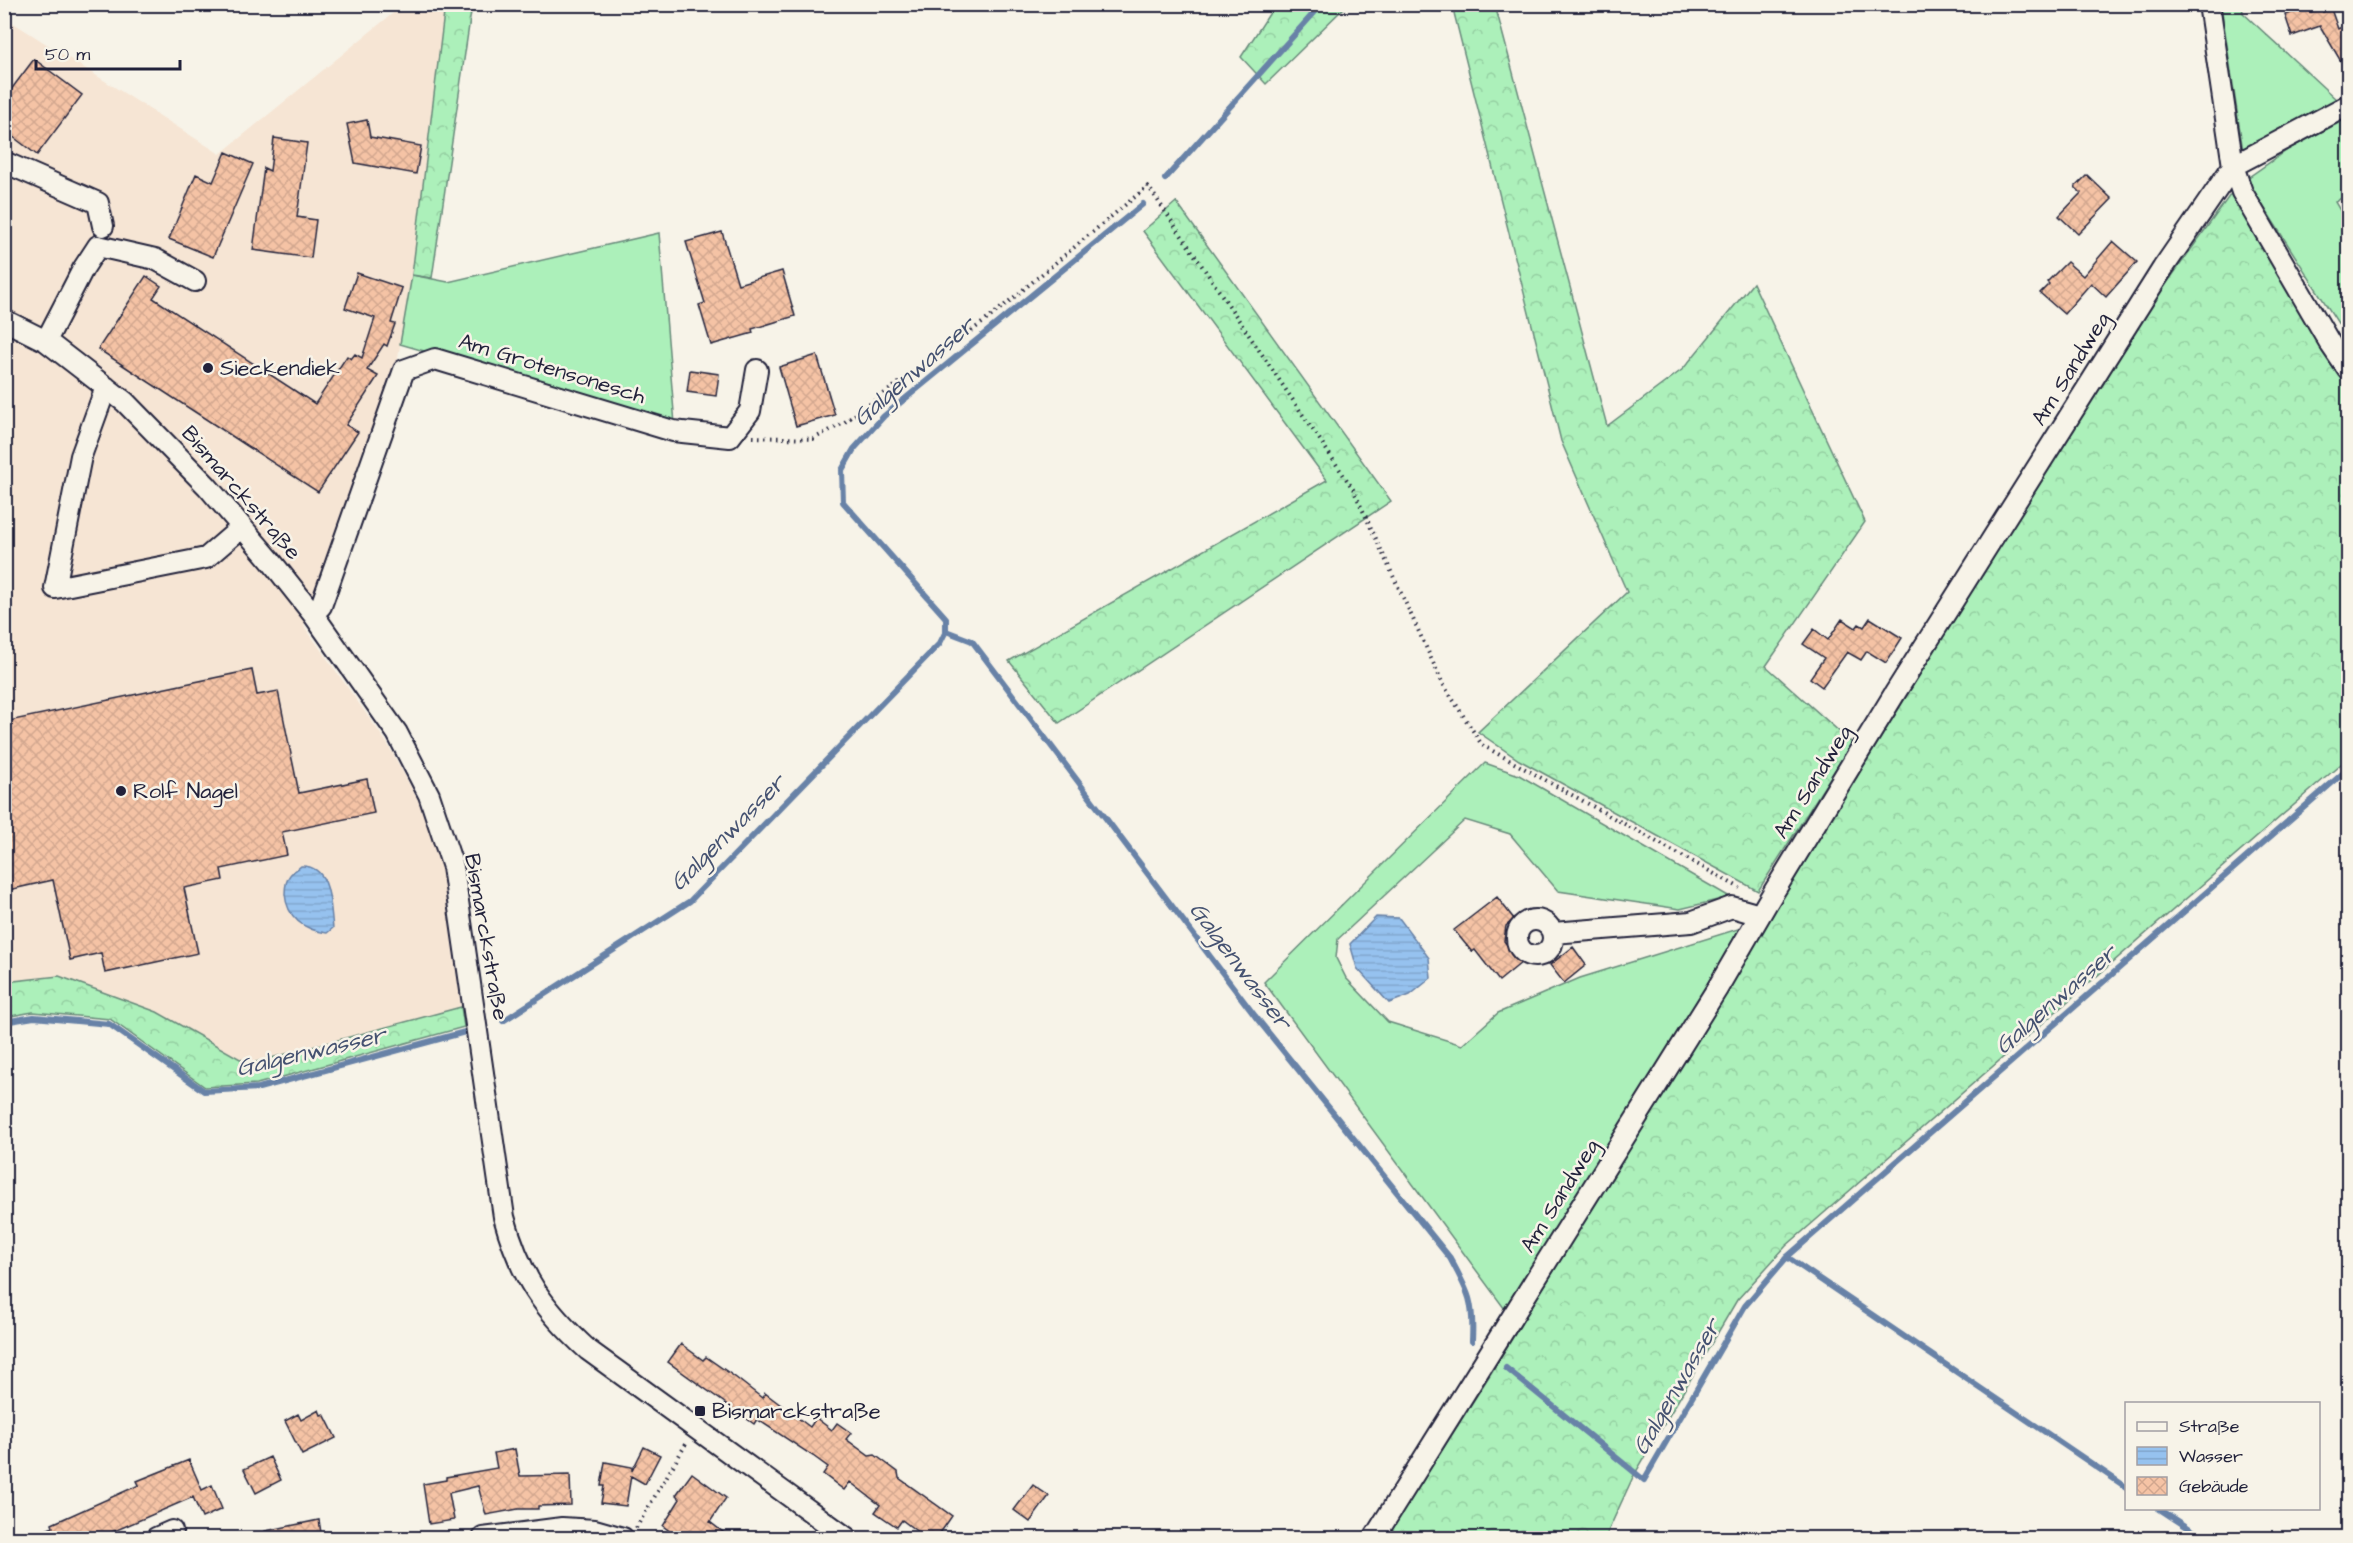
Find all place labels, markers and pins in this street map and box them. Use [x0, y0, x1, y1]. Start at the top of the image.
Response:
place label: Sieckendiek [220, 353, 340, 384]
marker: Sieckendiek [201, 361, 215, 375]
place label: Rolf Nagel [133, 776, 238, 808]
marker: Rolf Nagel [114, 784, 128, 798]
place label: Bismarckstraße [712, 1396, 881, 1427]
marker: Bismarckstraße [693, 1404, 707, 1418]

